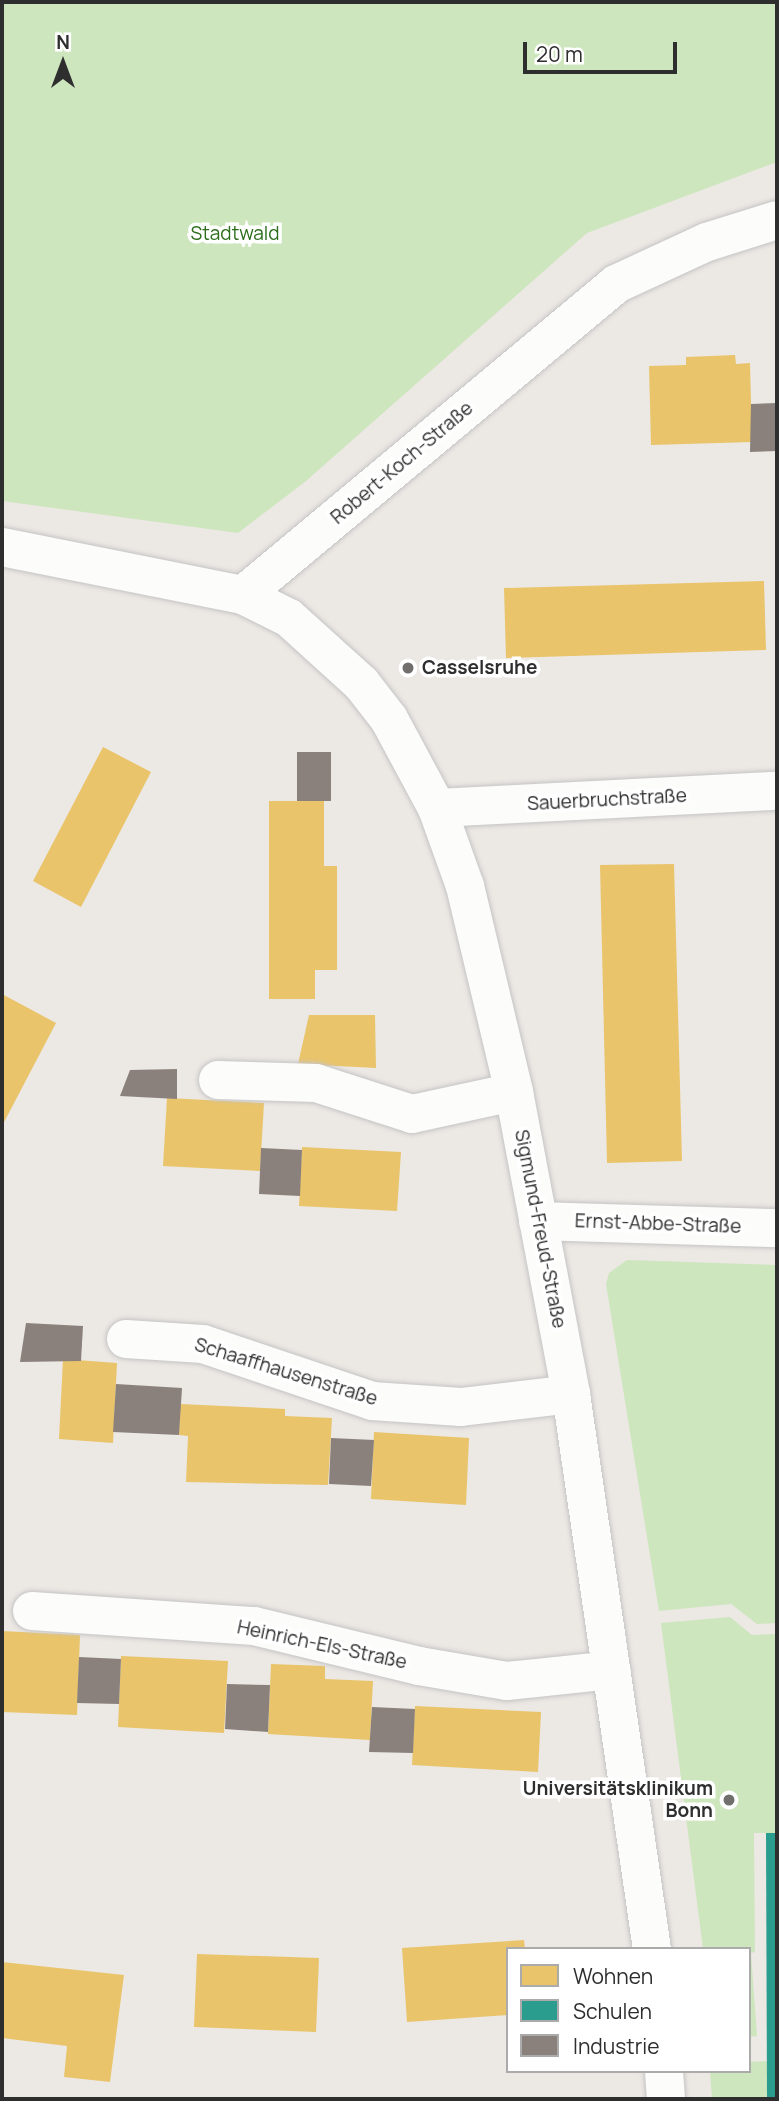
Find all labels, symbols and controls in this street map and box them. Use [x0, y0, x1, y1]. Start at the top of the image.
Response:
north arrow [28, 28, 98, 98]
scale bar [527, 28, 681, 72]
text: N [56, 29, 70, 55]
text: 20 m [536, 40, 583, 68]
park label: Stadtwald [190, 223, 280, 245]
street label: Robert-Koch-Straße [326, 397, 478, 529]
place label: Casselsruhe [422, 657, 537, 679]
marker: Casselsruhe [400, 660, 416, 676]
street label: Sauerbruchstraße [527, 784, 687, 816]
street label: Sigmund-Freud-Straße [510, 1128, 570, 1330]
street label: Ernst-Abbe-Straße [574, 1210, 742, 1238]
street label: Schaaffhausenstraße [192, 1333, 380, 1411]
street label: Heinrich-Els-Straße [235, 1616, 409, 1674]
place label: Universitätsklinikum Bonn [523, 1778, 713, 1822]
marker: Universitätsklinikum Bonn [719, 1790, 739, 1810]
legend [506, 1947, 751, 2073]
text: Wohnen [573, 1962, 653, 1990]
text: Schulen [573, 1997, 652, 2025]
text: Industrie [573, 2032, 659, 2060]

